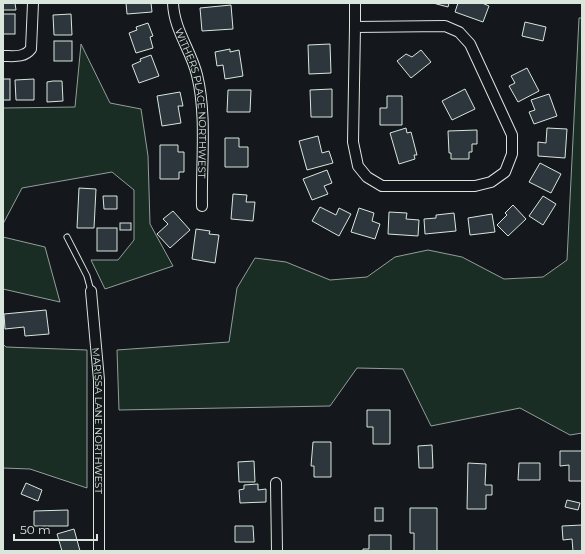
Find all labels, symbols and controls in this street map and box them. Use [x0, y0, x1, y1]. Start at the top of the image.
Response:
street label: WITHERS PLACE NORTHWEST [172, 26, 209, 179]
street label: MARISSA LANE NORTHWEST [89, 347, 105, 494]
scale bar [14, 516, 97, 542]
text: 50 m [20, 522, 51, 537]

